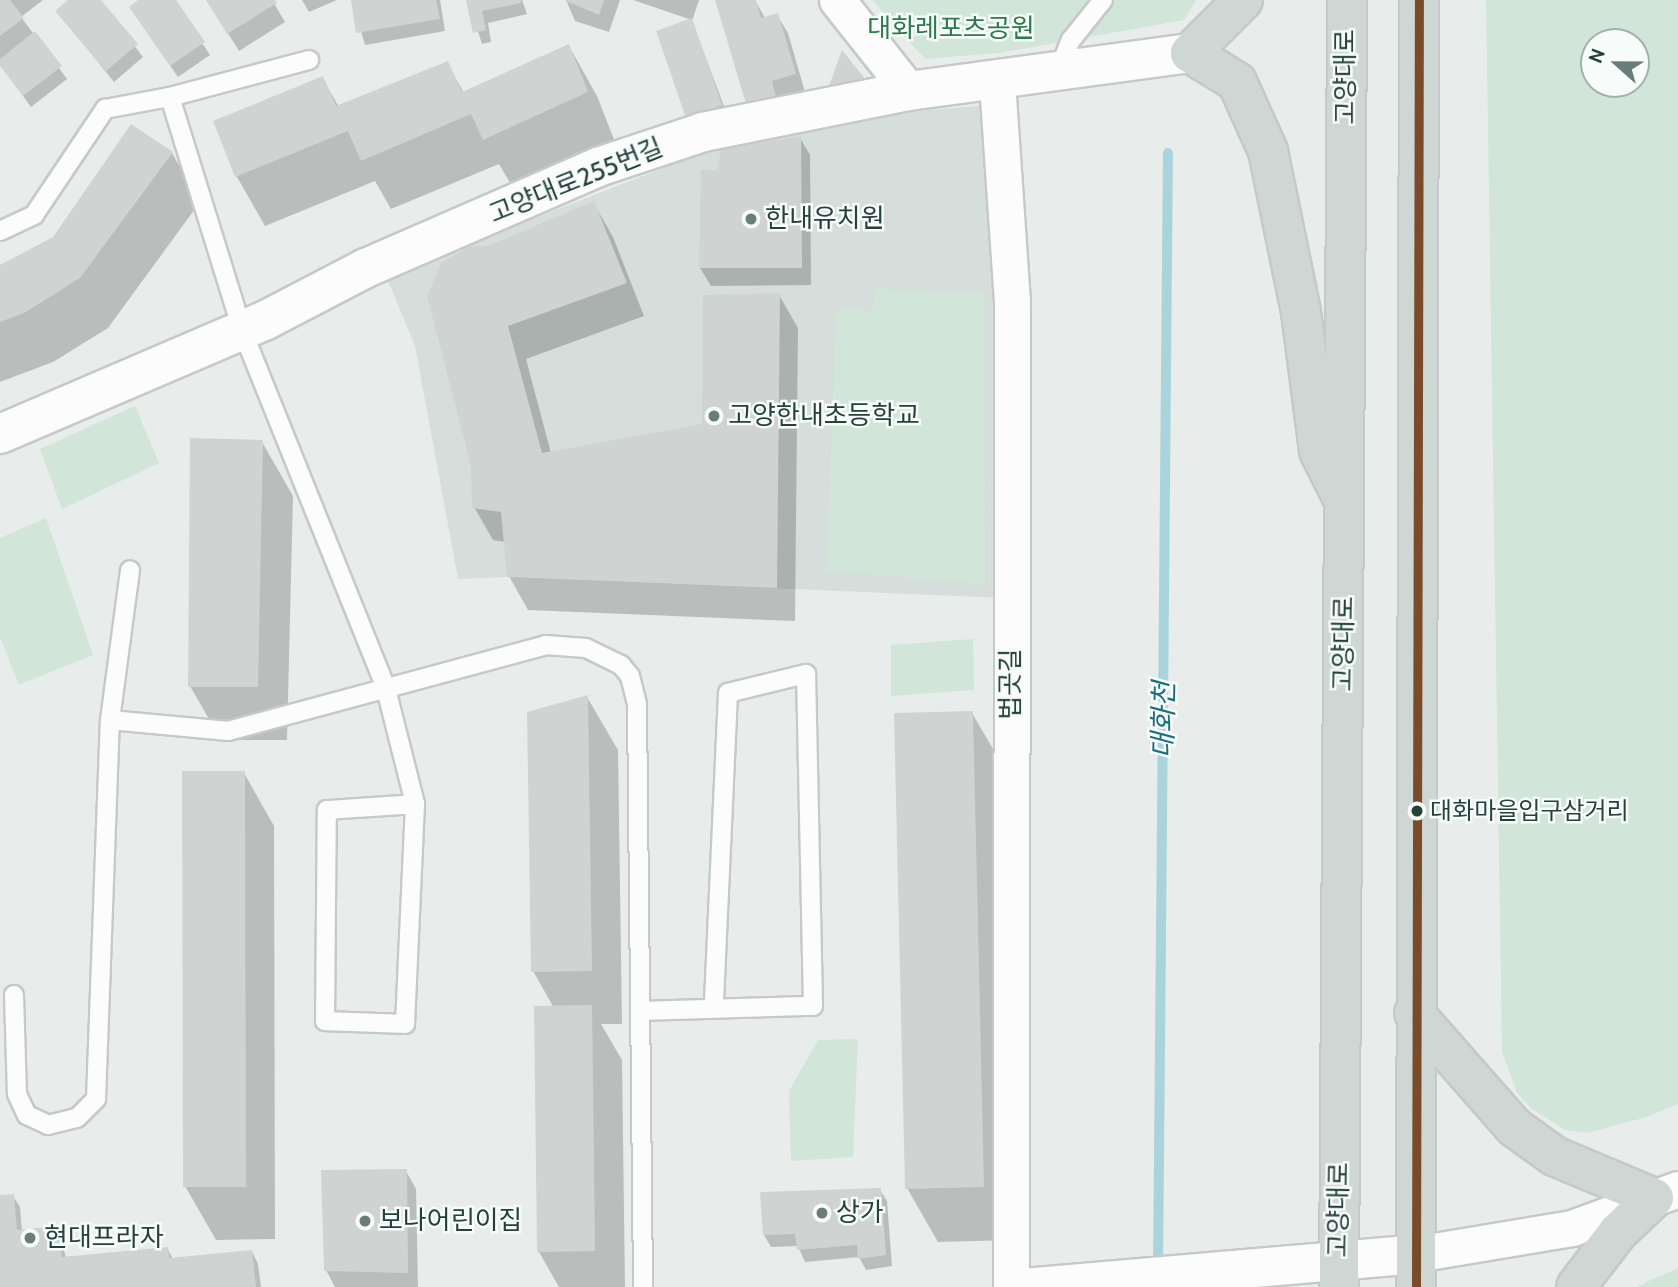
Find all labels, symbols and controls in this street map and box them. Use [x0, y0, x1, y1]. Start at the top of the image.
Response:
park label: 대화레포츠공원 [867, 13, 1035, 45]
north arrow [1580, 28, 1650, 98]
street label: 고양대로 [1330, 29, 1362, 125]
text: N [1584, 46, 1610, 66]
street label: 고양대로255번길 [484, 132, 668, 230]
place label: 한내유치원 [765, 203, 885, 235]
marker: 한내유치원 [743, 211, 759, 227]
place label: 고양한내초등학교 [728, 400, 919, 432]
marker: 고양한내초등학교 [706, 408, 722, 424]
street label: 고양대로 [1328, 596, 1360, 692]
street label: 법곳길 [995, 648, 1027, 720]
water label: 대화천 [1146, 681, 1180, 759]
place label: 대화마을입구삼거리 [1430, 797, 1629, 825]
marker: 대화마을입구삼거리 [1410, 804, 1424, 818]
street label: 고양대로 [1323, 1162, 1355, 1258]
place label: 상가 [836, 1197, 884, 1229]
place label: 보나어린이집 [379, 1205, 523, 1237]
marker: 상가 [814, 1205, 830, 1221]
marker: 보나어린이집 [357, 1213, 373, 1229]
place label: 현대프라자 [44, 1222, 164, 1254]
marker: 현대프라자 [22, 1230, 38, 1246]

